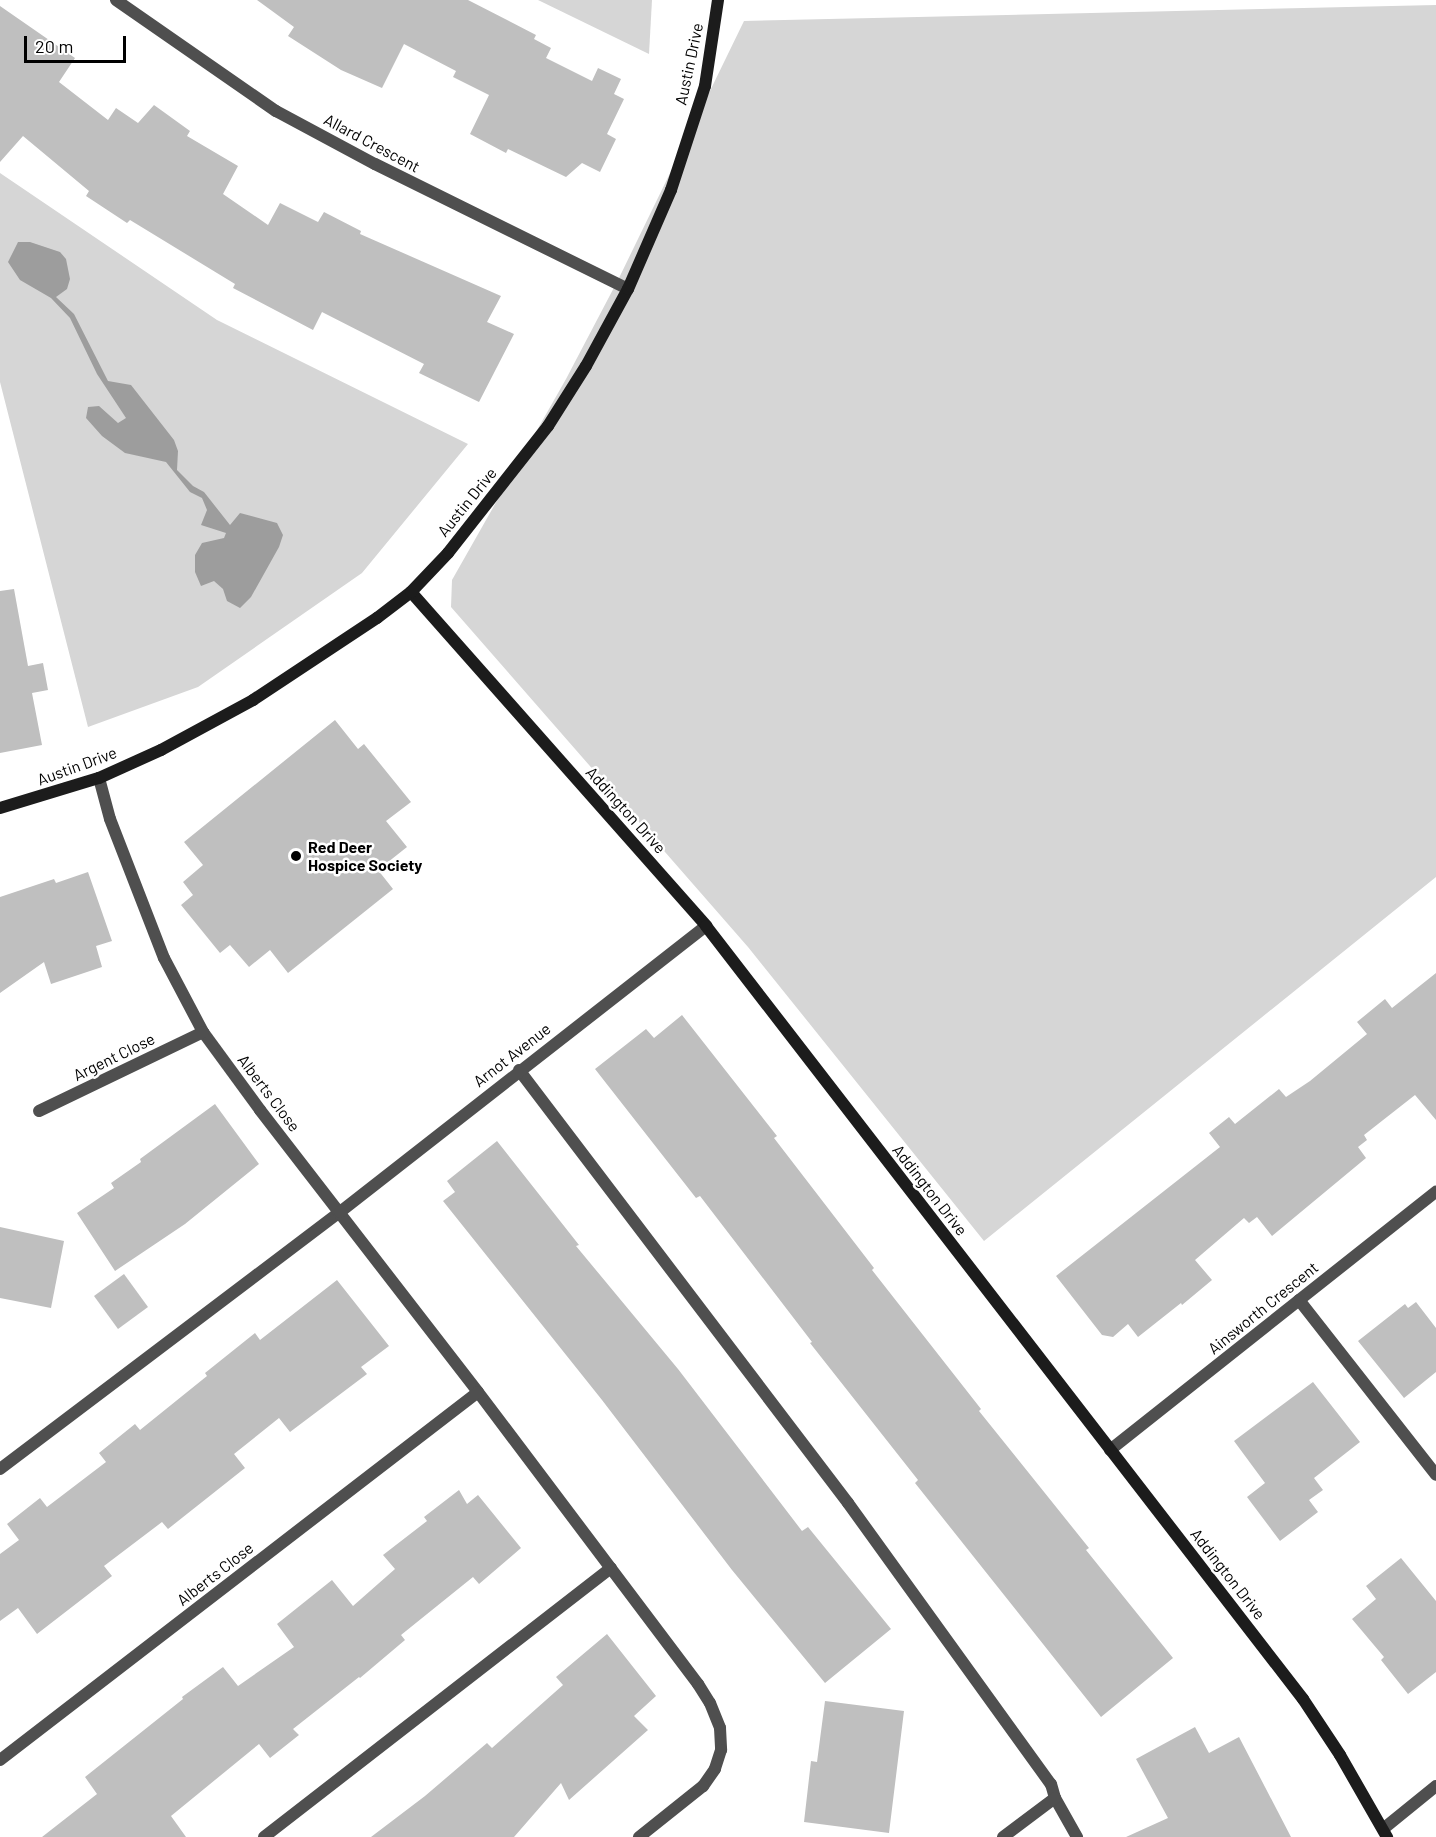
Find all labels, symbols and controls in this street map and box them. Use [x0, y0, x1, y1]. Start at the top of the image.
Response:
street label: Austin Drive [671, 21, 707, 107]
scale bar [27, 24, 129, 62]
text: 20 m [35, 35, 73, 57]
street label: Allard Crescent [321, 110, 423, 176]
street label: Austin Drive [433, 464, 501, 540]
street label: Austin Drive [35, 743, 119, 789]
street label: Addington Drive [582, 763, 670, 857]
place label: Red Deer Hospice Society [308, 837, 422, 875]
marker: Red Deer Hospice Society [289, 849, 303, 863]
street label: Arnot Avenue [470, 1019, 554, 1091]
street label: Argent Close [70, 1029, 158, 1085]
street label: Alberts Close [234, 1051, 304, 1135]
street label: Addington Drive [889, 1141, 971, 1239]
street label: Ainsworth Crescent [1204, 1258, 1322, 1358]
street label: Addington Drive [1187, 1525, 1269, 1623]
street label: Alberts Close [173, 1538, 257, 1610]

